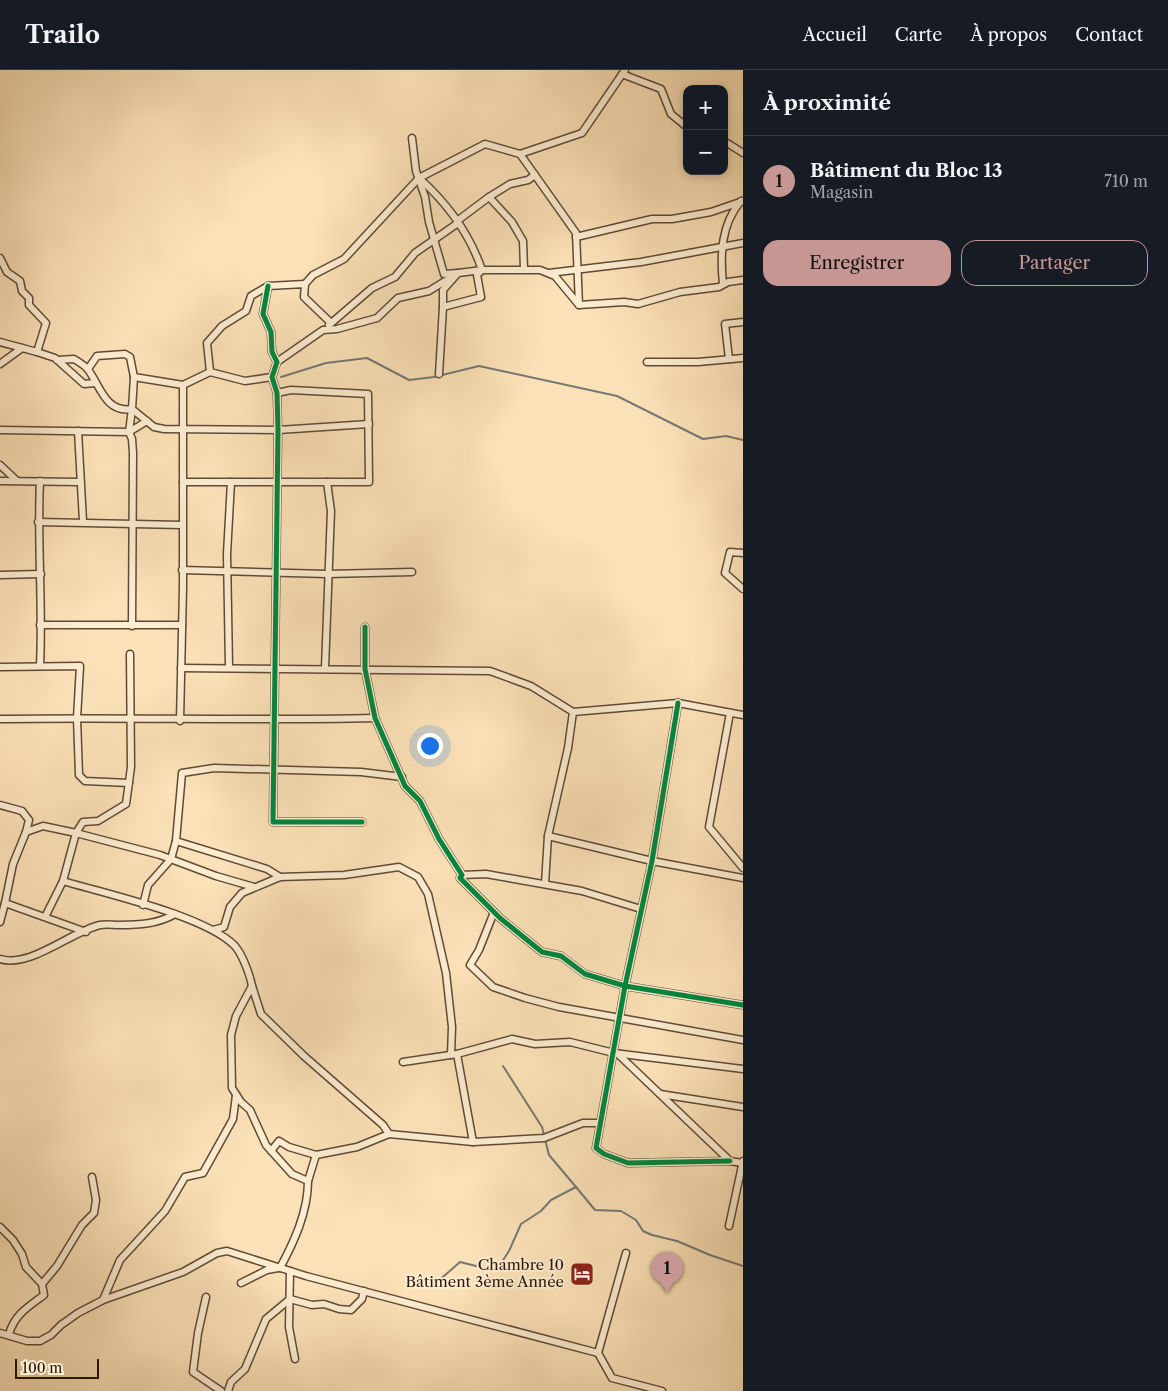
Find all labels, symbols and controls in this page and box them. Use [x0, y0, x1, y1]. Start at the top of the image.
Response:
text: Trailo [25, 20, 100, 49]
text: Accueil [803, 24, 867, 46]
text: Carte [895, 24, 942, 46]
text: À propos [970, 24, 1047, 46]
text: Contact [1075, 24, 1143, 46]
map controls [683, 85, 728, 175]
button: + [683, 85, 728, 130]
text: À proximité [763, 90, 891, 115]
button: − [683, 130, 728, 175]
text: Bâtiment du Bloc 13 [810, 159, 1003, 182]
text: 1 [775, 171, 783, 191]
text: 710 m [1104, 171, 1148, 191]
text: Magasin [810, 182, 873, 202]
button: Enregistrer [763, 240, 951, 286]
button: Partager [961, 240, 1148, 286]
your location [417, 733, 443, 759]
pin: 1 [651, 1252, 683, 1293]
place label: Chambre 10 Bâtiment 3ème Année [406, 1255, 564, 1291]
hotel icon: Chambre 10 Bâtiment 3ème Année [569, 1261, 595, 1287]
scale bar [15, 1356, 99, 1379]
text: 100 m [22, 1359, 62, 1377]

